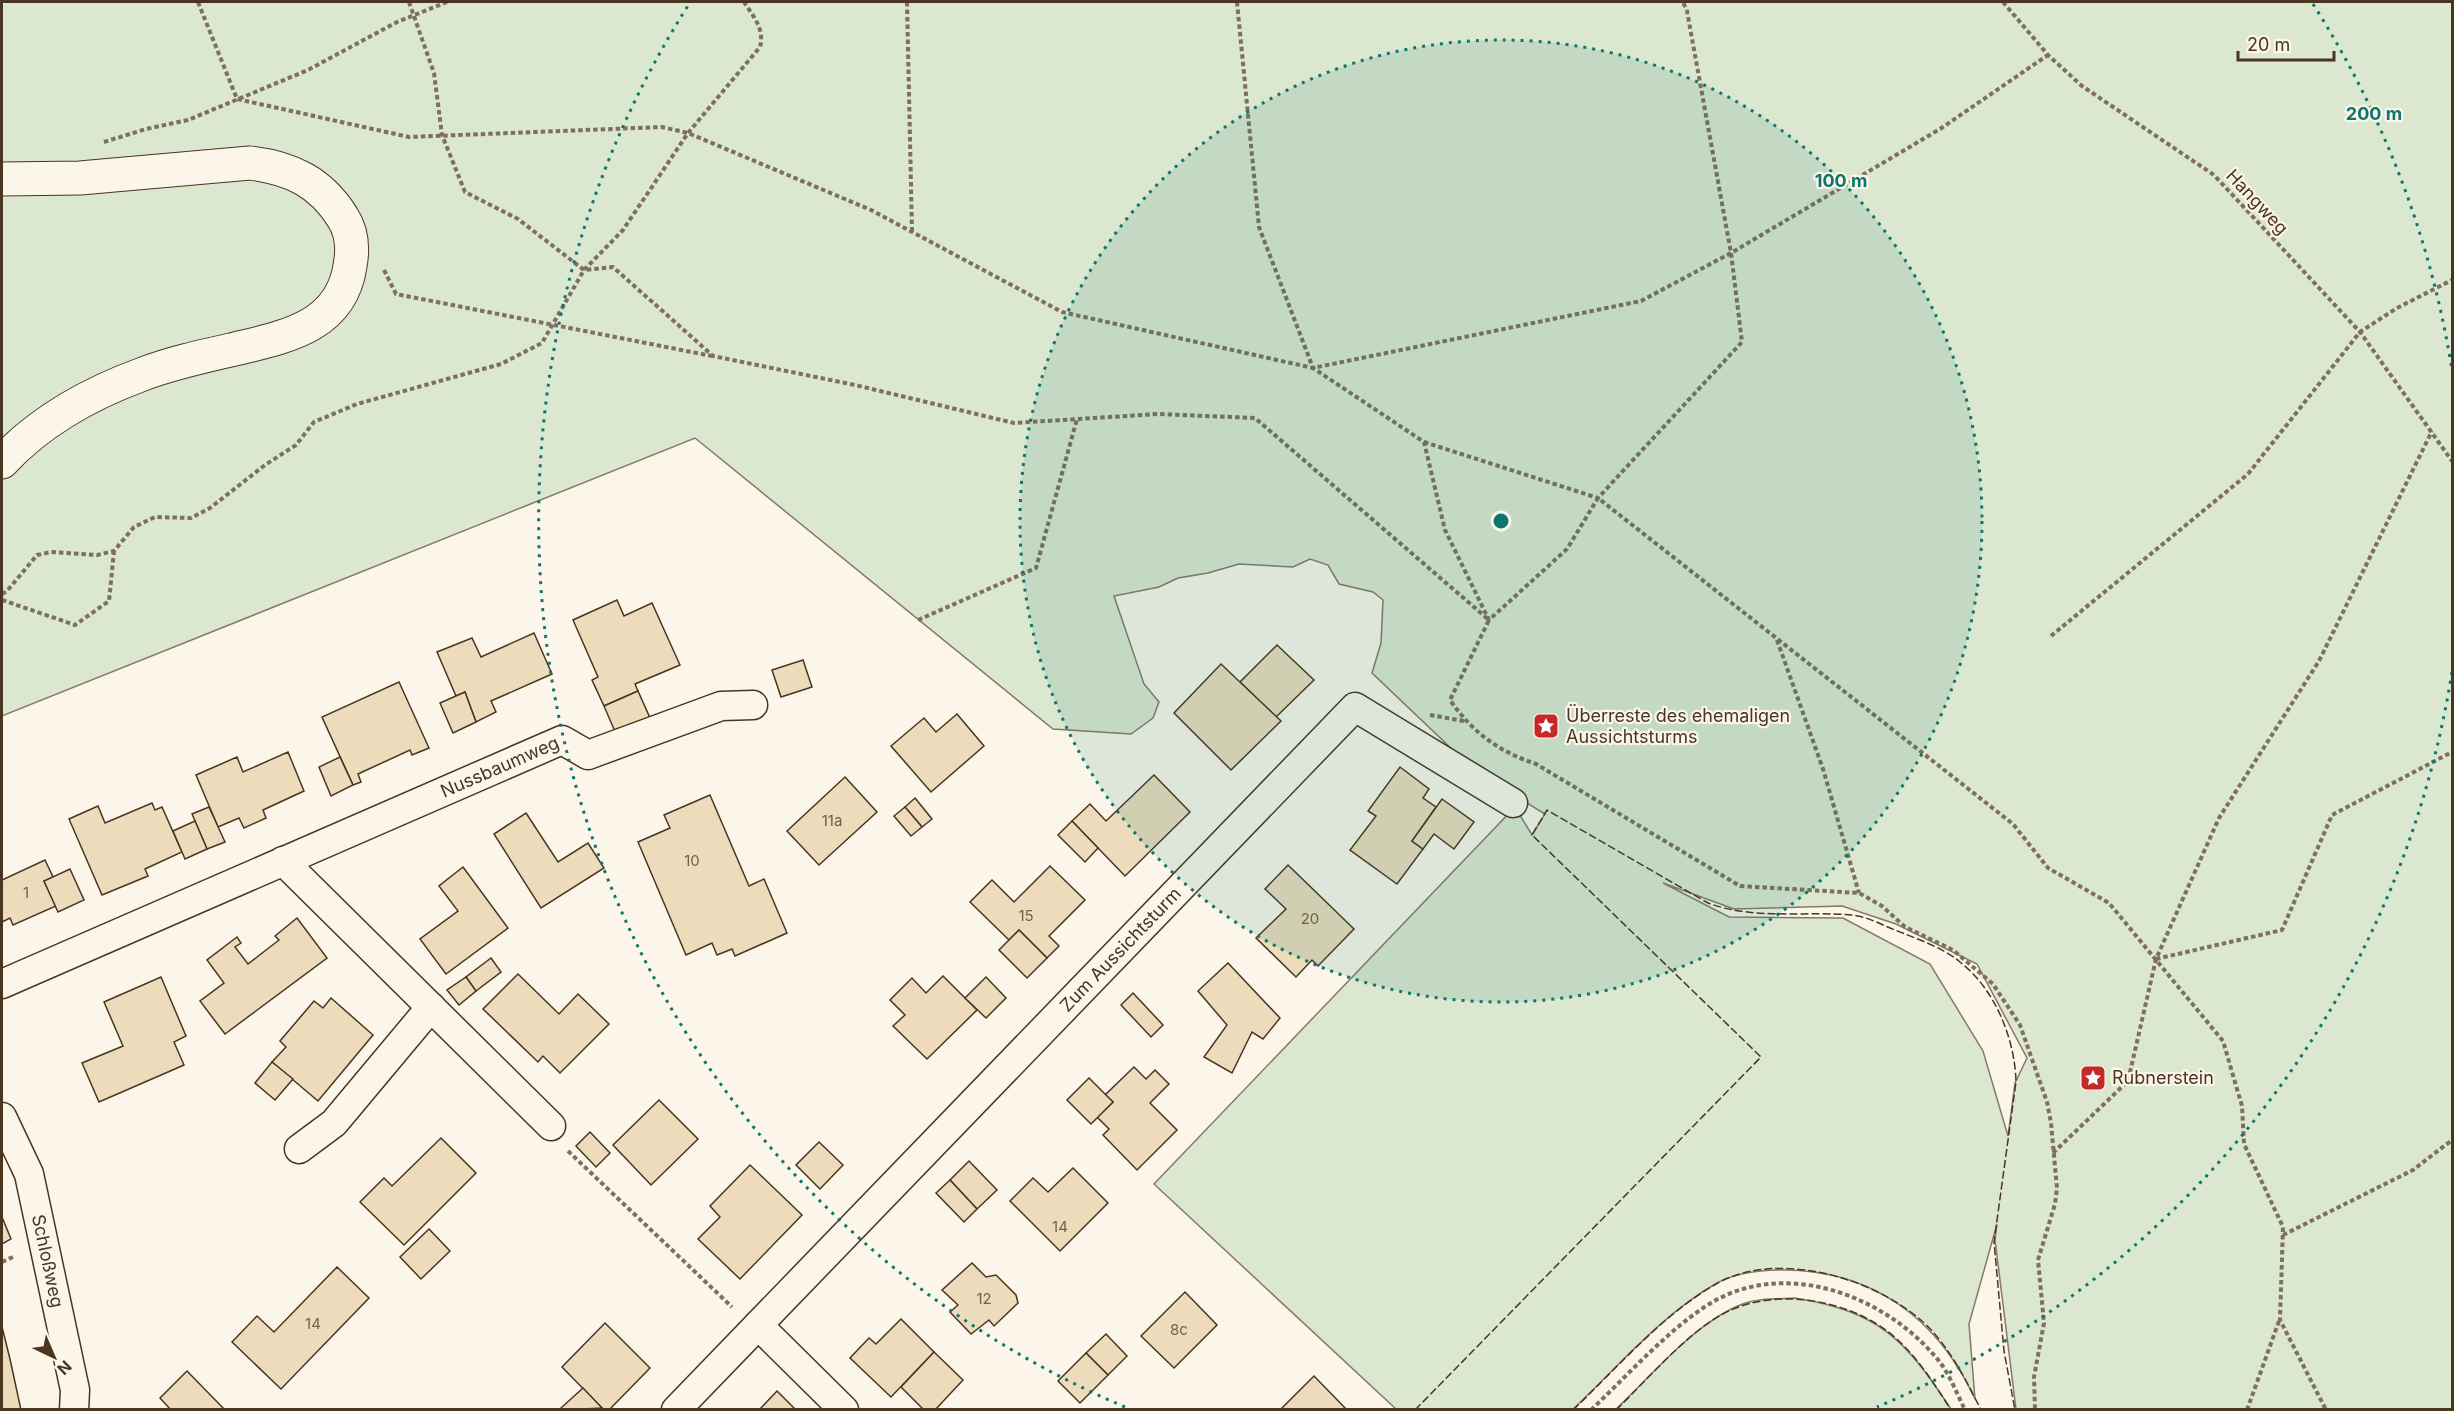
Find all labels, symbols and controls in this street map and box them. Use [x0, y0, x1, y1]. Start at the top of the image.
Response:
scale bar [2238, 24, 2334, 62]
text: 20 m [2247, 34, 2290, 55]
text: 200 m [2346, 103, 2402, 124]
street label: Hangweg [2222, 165, 2293, 238]
text: 100 m [1815, 170, 1867, 191]
centre of rings [1491, 511, 1511, 531]
place label: Überreste des ehemaligen Aussichtsturms [1566, 704, 1790, 747]
place icon: Überreste des ehemaligen Aussichtsturms [1531, 711, 1561, 741]
street label: Nussbaumweg [437, 732, 562, 802]
house number: 11a [822, 811, 842, 830]
house number: 10 [684, 851, 700, 870]
house number: 1 [23, 883, 29, 902]
street label: Zum Aussichtsturm [1055, 883, 1185, 1016]
house number: 15 [1018, 906, 1034, 925]
house number: 20 [1301, 909, 1319, 928]
place icon: Rubnerstein [2078, 1063, 2108, 1093]
place label: Rubnerstein [2112, 1067, 2214, 1088]
street label: Schloßweg [28, 1212, 68, 1309]
house number: 14 [1052, 1217, 1068, 1236]
house number: 12 [976, 1289, 992, 1308]
house number: 14 [305, 1314, 321, 1333]
house number: 8c [1170, 1320, 1188, 1339]
north arrow [24, 1327, 84, 1387]
text: N [53, 1356, 76, 1379]

